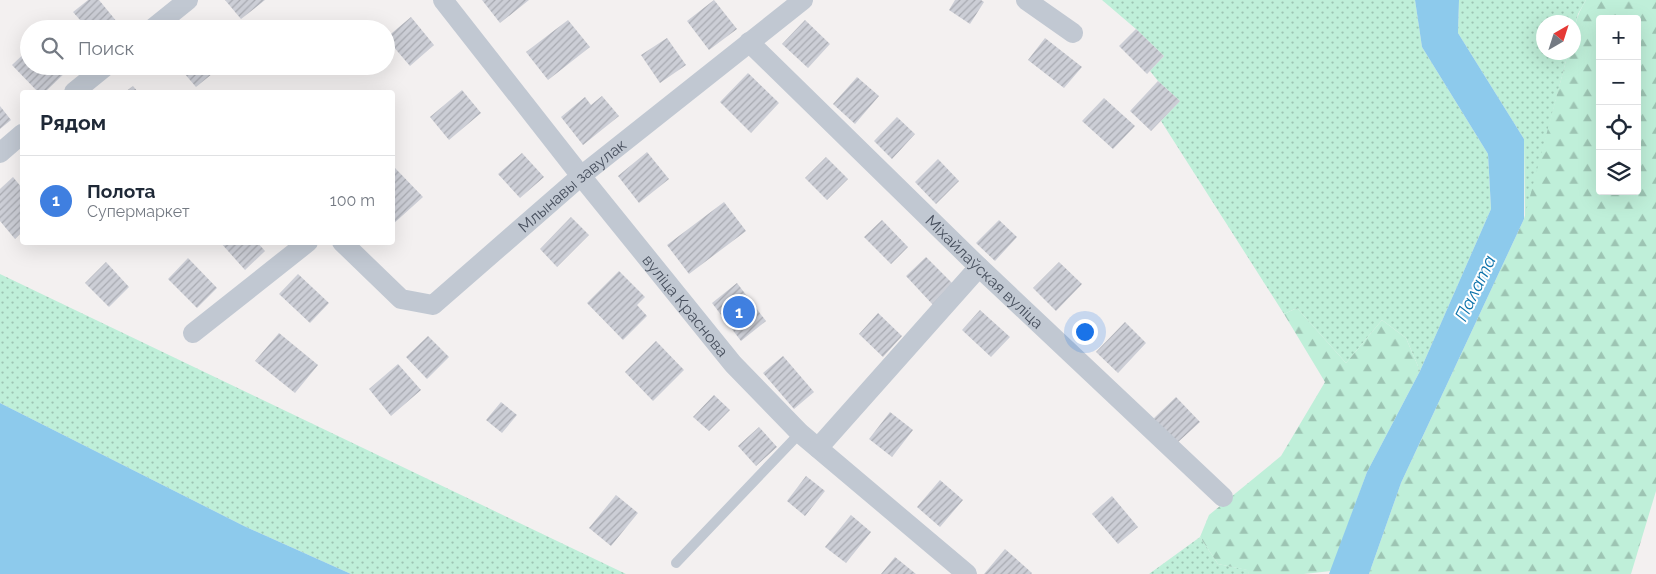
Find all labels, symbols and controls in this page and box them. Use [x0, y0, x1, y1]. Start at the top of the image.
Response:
north arrow [1536, 15, 1581, 60]
map controls [1596, 15, 1641, 195]
button: + [1596, 15, 1641, 60]
search box [20, 20, 395, 75]
icon: search [38, 34, 66, 62]
text: Поиск [78, 37, 134, 59]
button: − [1596, 60, 1641, 105]
button: locate [1596, 105, 1641, 150]
text: Рядом [40, 110, 106, 135]
street label: Млынавы завулак [514, 135, 630, 236]
button: layers [1596, 150, 1641, 195]
text: Полота [87, 180, 155, 202]
text: 1 [52, 191, 60, 210]
text: 100 m [330, 191, 375, 210]
text: Супермаркет [87, 202, 190, 221]
street label: Міхайлаўская вуліца [922, 211, 1047, 332]
street label: вуліца Краснова [639, 251, 732, 360]
water label: Палата [1450, 252, 1500, 324]
pin: 1 [723, 293, 755, 331]
your location [1072, 319, 1098, 345]

